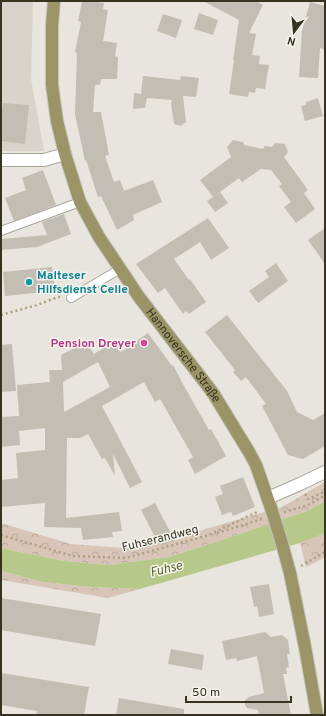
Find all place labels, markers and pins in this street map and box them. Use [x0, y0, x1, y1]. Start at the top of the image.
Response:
place label: Malteser Hilfsdienst Celle [37, 268, 128, 298]
marker: Malteser Hilfsdienst Celle [24, 277, 34, 287]
place label: Pension Dreyer [50, 336, 136, 352]
marker: Pension Dreyer [139, 338, 149, 348]

